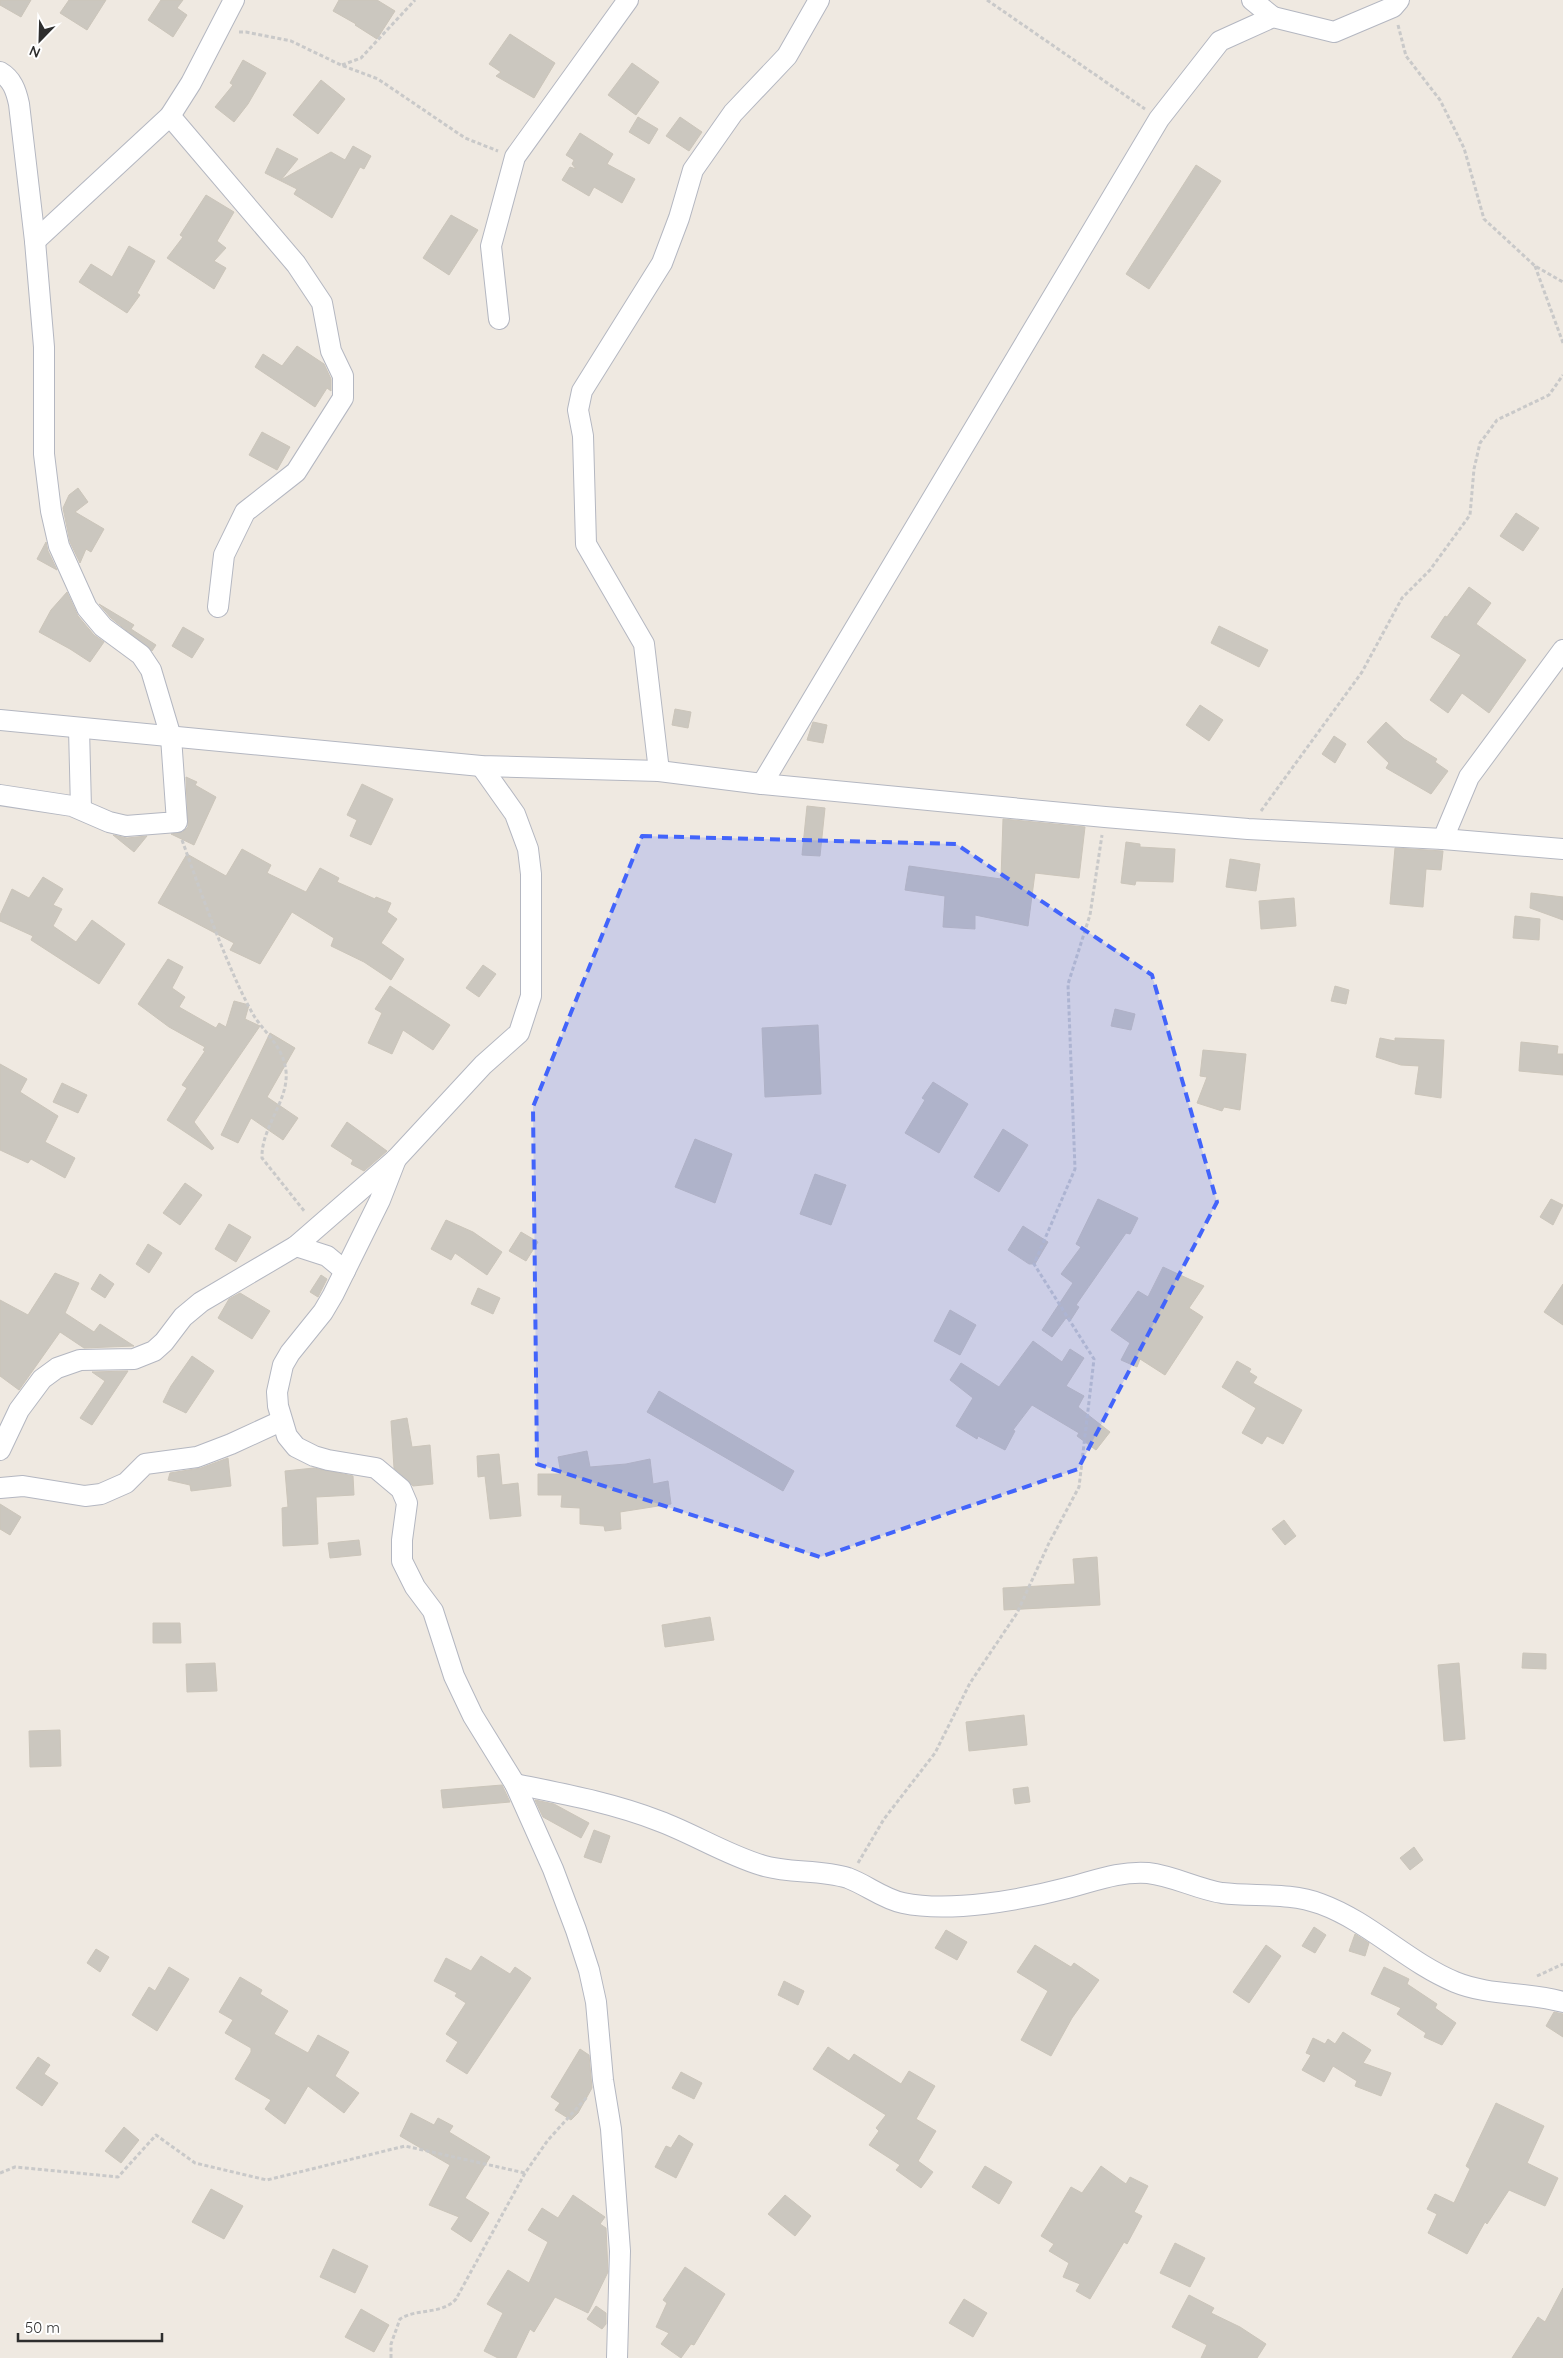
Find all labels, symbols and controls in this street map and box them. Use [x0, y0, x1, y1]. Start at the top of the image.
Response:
north arrow [15, 15, 65, 65]
text: N [27, 42, 43, 62]
scale bar [18, 2310, 161, 2342]
text: 50 m [25, 2318, 60, 2337]

